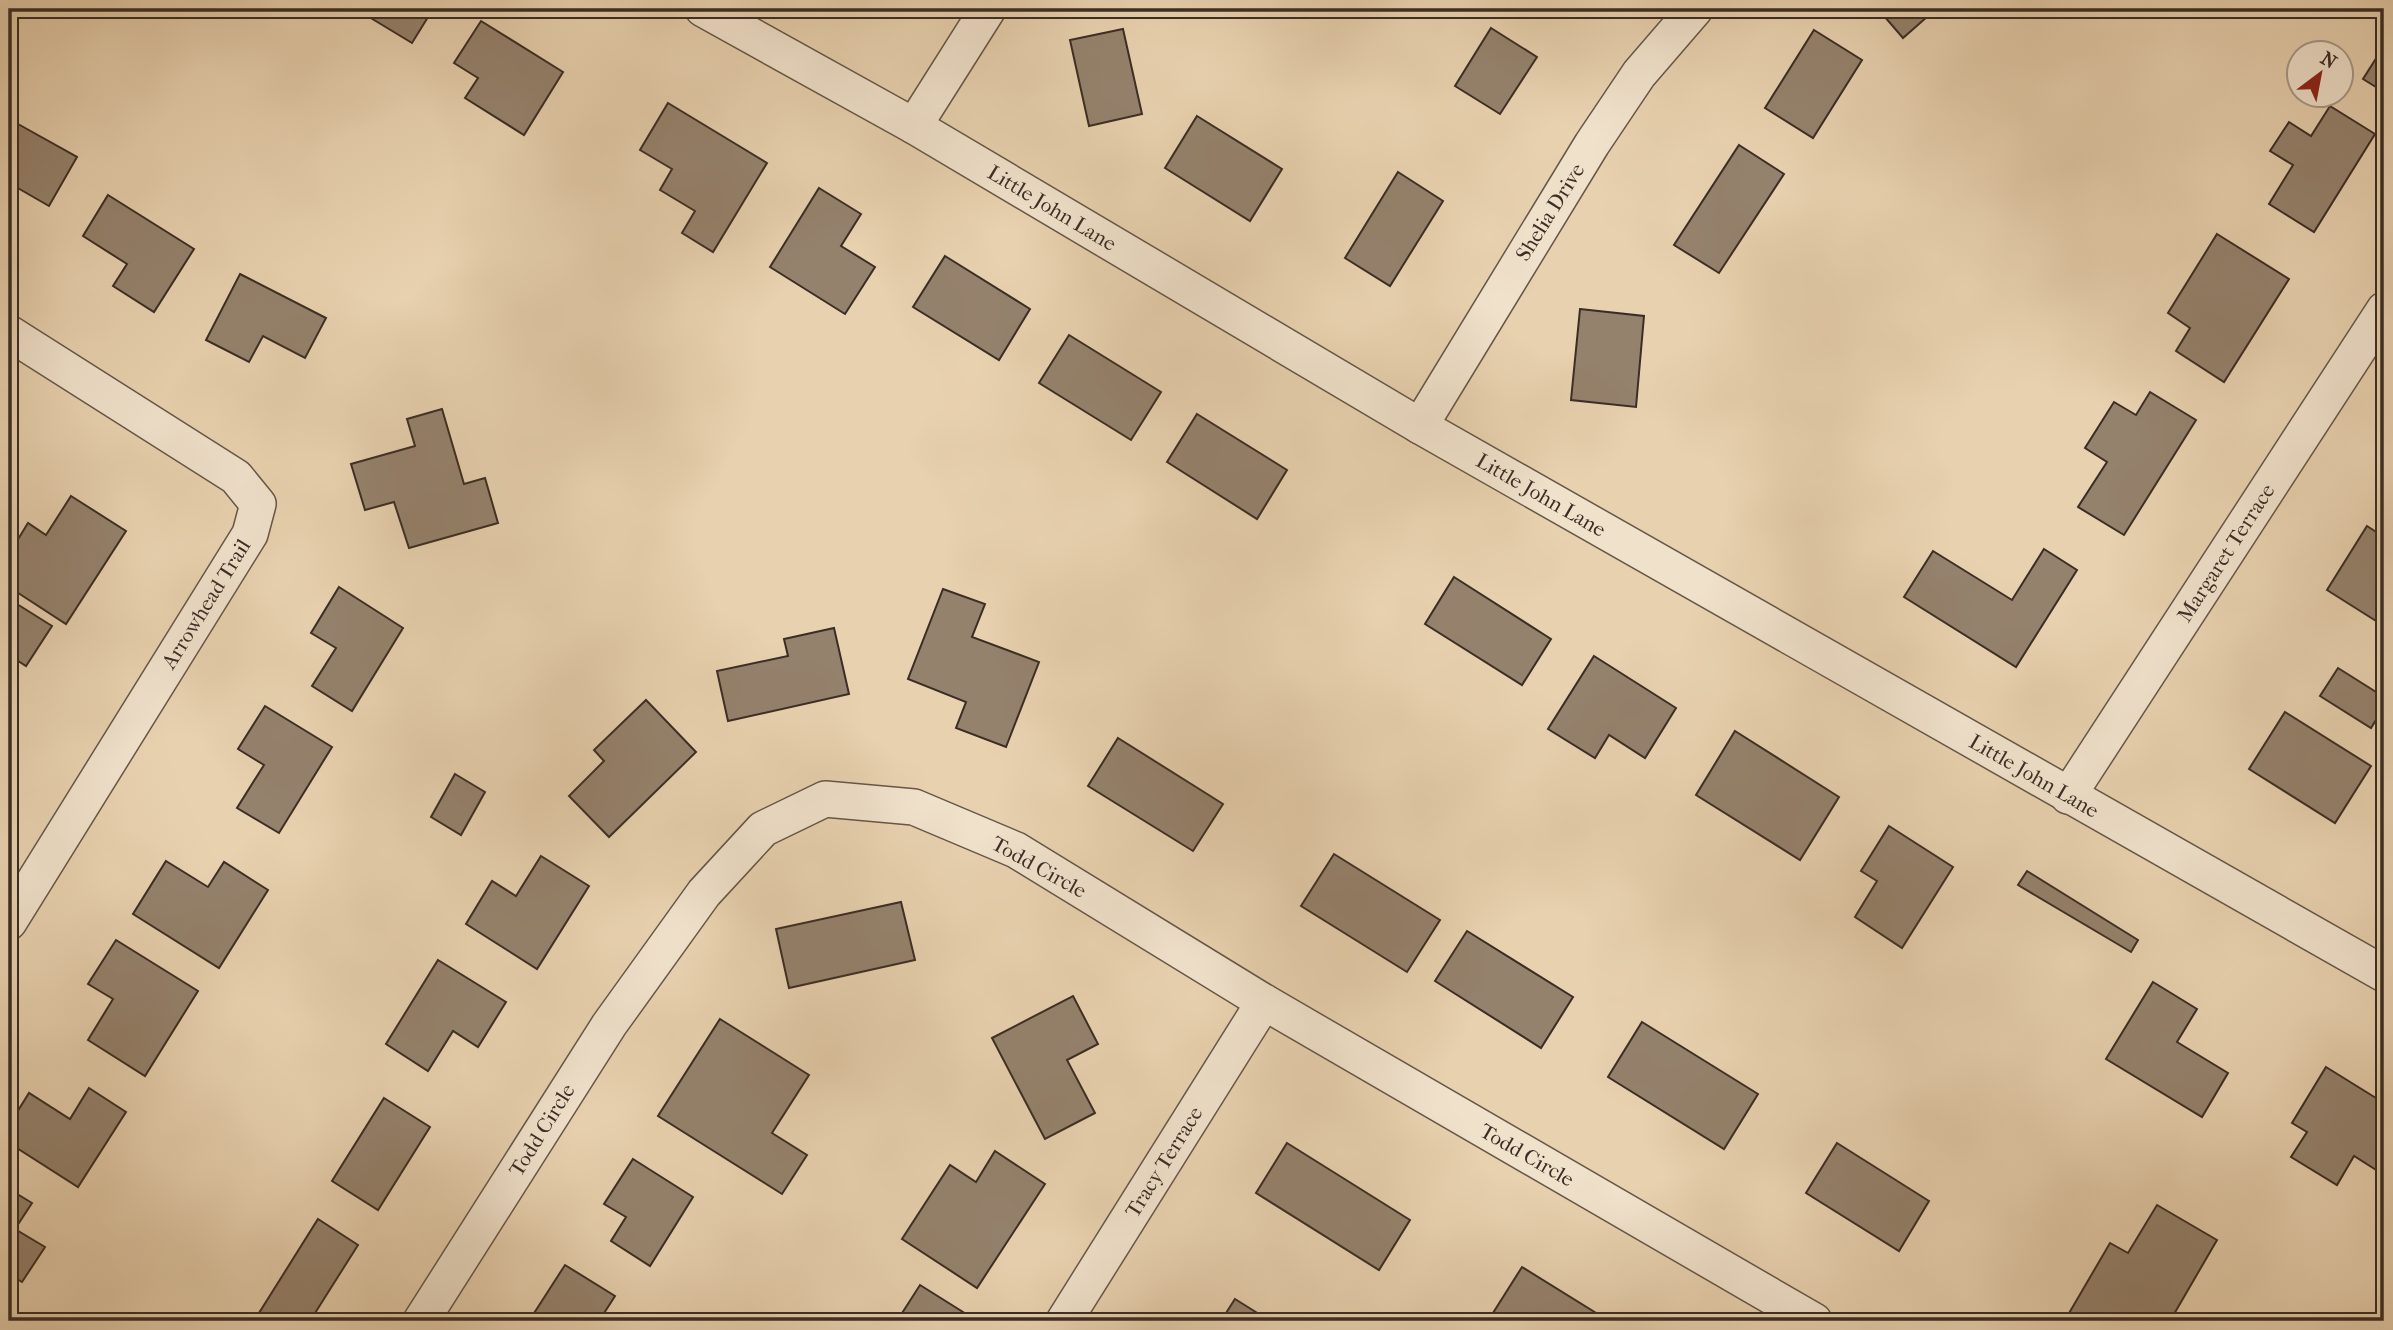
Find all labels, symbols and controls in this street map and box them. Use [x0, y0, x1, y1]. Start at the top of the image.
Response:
north arrow [2284, 38, 2354, 108]
text: N [2317, 47, 2341, 74]
street label: Shelia Drive [1511, 159, 1589, 265]
street label: Little John Lane [983, 160, 1121, 256]
street label: Little John Lane [1472, 448, 1610, 542]
street label: Margaret Terrace [2172, 479, 2280, 627]
street label: Arrowhead Trail [156, 535, 256, 674]
street label: Little John Lane [1965, 729, 2103, 823]
street label: Todd Circle [987, 831, 1091, 903]
street label: Todd Circle [504, 1079, 580, 1181]
street label: Tracy Terrace [1120, 1102, 1208, 1222]
street label: Todd Circle [1476, 1118, 1578, 1192]

